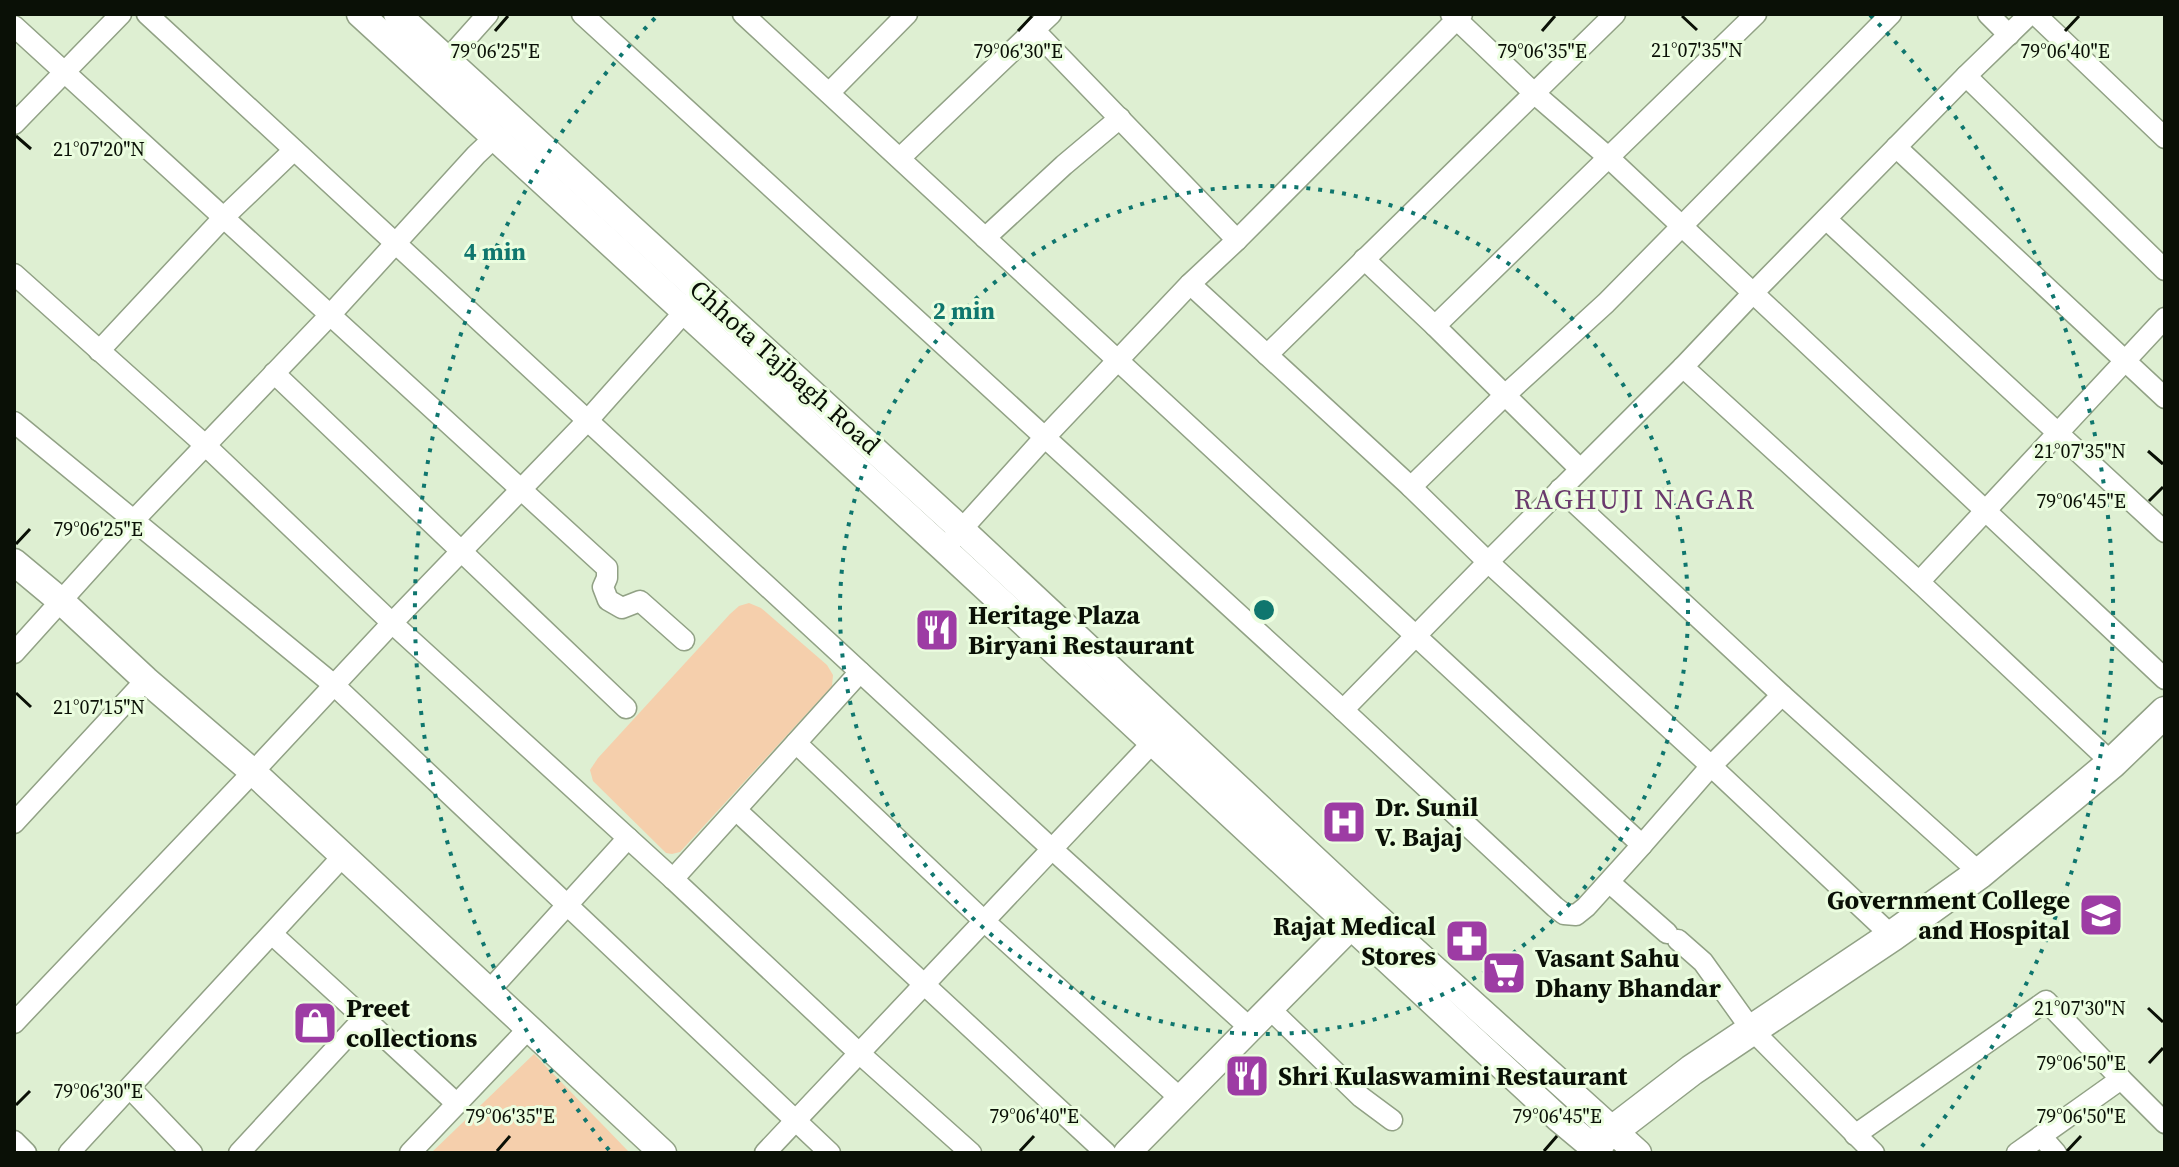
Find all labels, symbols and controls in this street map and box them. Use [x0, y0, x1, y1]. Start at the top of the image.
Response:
text: 21°07'35"N [1651, 36, 1743, 64]
text: 79°06'25"E [450, 37, 540, 65]
text: 79°06'30"E [973, 37, 1063, 65]
text: 79°06'35"E [1497, 37, 1587, 65]
text: 79°06'40"E [2020, 37, 2110, 65]
text: 21°07'20"N [53, 135, 145, 163]
text: 4 min [464, 235, 526, 268]
street label: Chhota Tajbagh Road [682, 271, 889, 463]
text: 2 min [933, 294, 995, 327]
text: 21°07'35"N [2034, 437, 2126, 465]
district label: RAGHUJI NAGAR [1514, 480, 1756, 518]
text: 79°06'45"E [2036, 487, 2126, 515]
text: 79°06'25"E [53, 515, 143, 543]
centre of rings [1250, 596, 1278, 624]
place label: Heritage Plaza Biryani Restaurant [968, 597, 1195, 663]
restaurant icon: Heritage Plaza Biryani Restaurant [913, 606, 961, 654]
text: 21°07'15"N [53, 693, 145, 721]
place label: Dr. Sunil V. Bajaj [1375, 789, 1478, 855]
hospital icon: Dr. Sunil V. Bajaj [1320, 798, 1368, 846]
place label: Government College and Hospital [1827, 882, 2070, 948]
school or university icon: Government College and Hospital [2077, 891, 2125, 939]
place label: Rajat Medical Stores [1273, 908, 1436, 974]
pharmacy icon: Rajat Medical Stores [1443, 917, 1491, 965]
place label: Vasant Sahu Dhany Bhandar [1535, 940, 1722, 1006]
supermarket icon: Vasant Sahu Dhany Bhandar [1480, 949, 1528, 997]
place label: Preet collections [346, 990, 477, 1056]
text: 21°07'30"N [2034, 994, 2126, 1022]
shop icon: Preet collections [291, 999, 339, 1047]
text: 79°06'50"E [2036, 1049, 2126, 1077]
restaurant icon: Shri Kulaswamini Restaurant [1223, 1052, 1271, 1100]
place label: Shri Kulaswamini Restaurant [1278, 1058, 1628, 1094]
text: 79°06'30"E [53, 1077, 143, 1105]
text: 79°06'35"E [465, 1102, 555, 1130]
text: 79°06'40"E [989, 1102, 1079, 1130]
text: 79°06'45"E [1512, 1102, 1602, 1130]
text: 79°06'50"E [2036, 1102, 2126, 1130]

